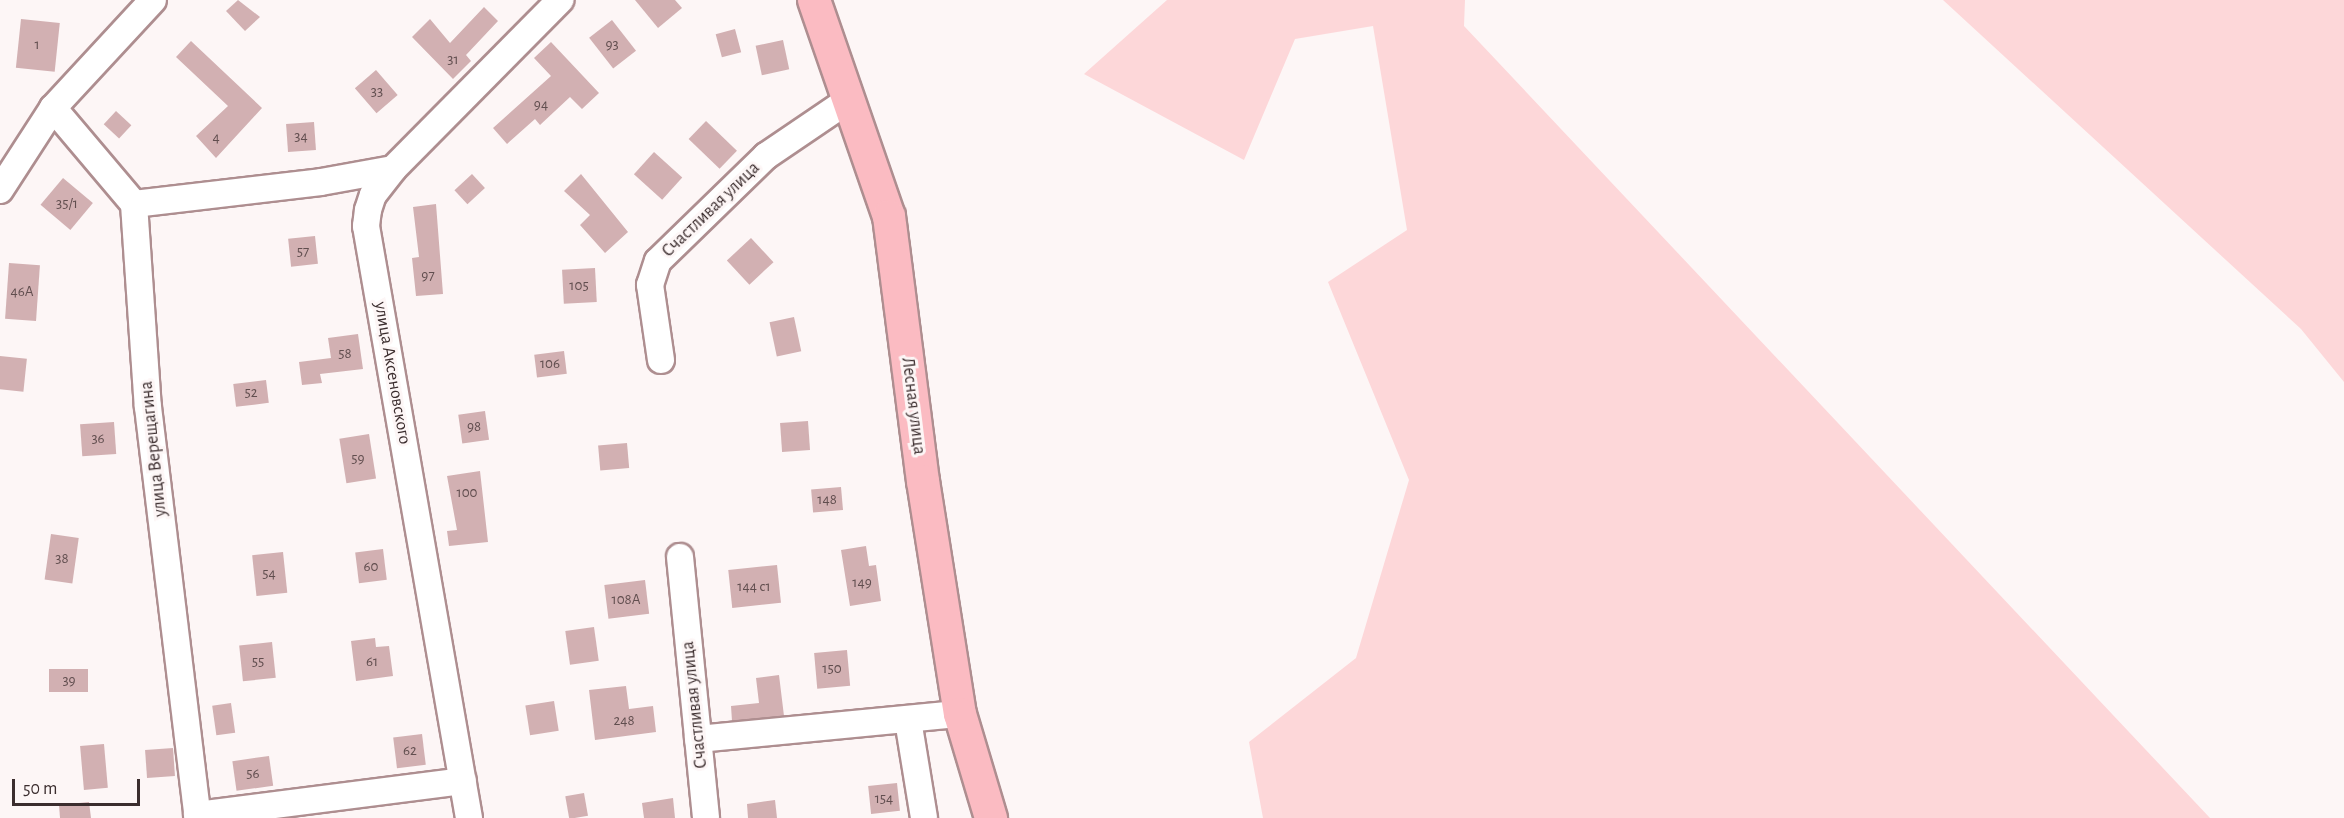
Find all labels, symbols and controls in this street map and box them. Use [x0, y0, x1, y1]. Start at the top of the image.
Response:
house number: 1 [34, 36, 40, 54]
house number: 93 [605, 36, 619, 54]
house number: 31 [447, 51, 459, 69]
house number: 33 [371, 83, 383, 101]
house number: 94 [534, 96, 548, 114]
house number: 34 [294, 128, 308, 146]
house number: 4 [212, 129, 220, 147]
street label: Счастливая улица [657, 158, 765, 262]
house number: 35/1 [56, 195, 78, 213]
house number: 57 [297, 243, 309, 261]
house number: 97 [421, 267, 435, 285]
house number: 105 [569, 277, 589, 295]
house number: 46А [10, 283, 34, 301]
street label: улица Аксеновского [369, 300, 415, 446]
house number: 58 [338, 345, 352, 363]
house number: 106 [540, 355, 560, 373]
street label: Лесная улица [896, 356, 930, 456]
street label: улица Верещагина [136, 380, 172, 518]
house number: 52 [244, 384, 258, 402]
house number: 98 [467, 418, 481, 436]
house number: 36 [91, 430, 105, 448]
house number: 59 [351, 450, 365, 468]
house number: 100 [457, 484, 477, 502]
house number: 148 [817, 491, 837, 509]
house number: 38 [55, 550, 69, 568]
house number: 60 [364, 558, 378, 576]
house number: 54 [262, 565, 276, 583]
house number: 149 [852, 574, 872, 592]
house number: 144 с1 [737, 578, 771, 596]
house number: 108А [611, 591, 641, 609]
street label: Счастливая улица [678, 640, 712, 770]
house number: 55 [252, 653, 264, 671]
house number: 61 [366, 653, 378, 671]
house number: 150 [822, 660, 842, 678]
house number: 39 [62, 672, 76, 690]
house number: 248 [613, 712, 635, 730]
house number: 62 [403, 742, 417, 760]
house number: 56 [246, 765, 260, 783]
scale bar [15, 767, 142, 805]
text: 50 m [23, 780, 57, 798]
house number: 154 [875, 790, 893, 808]

